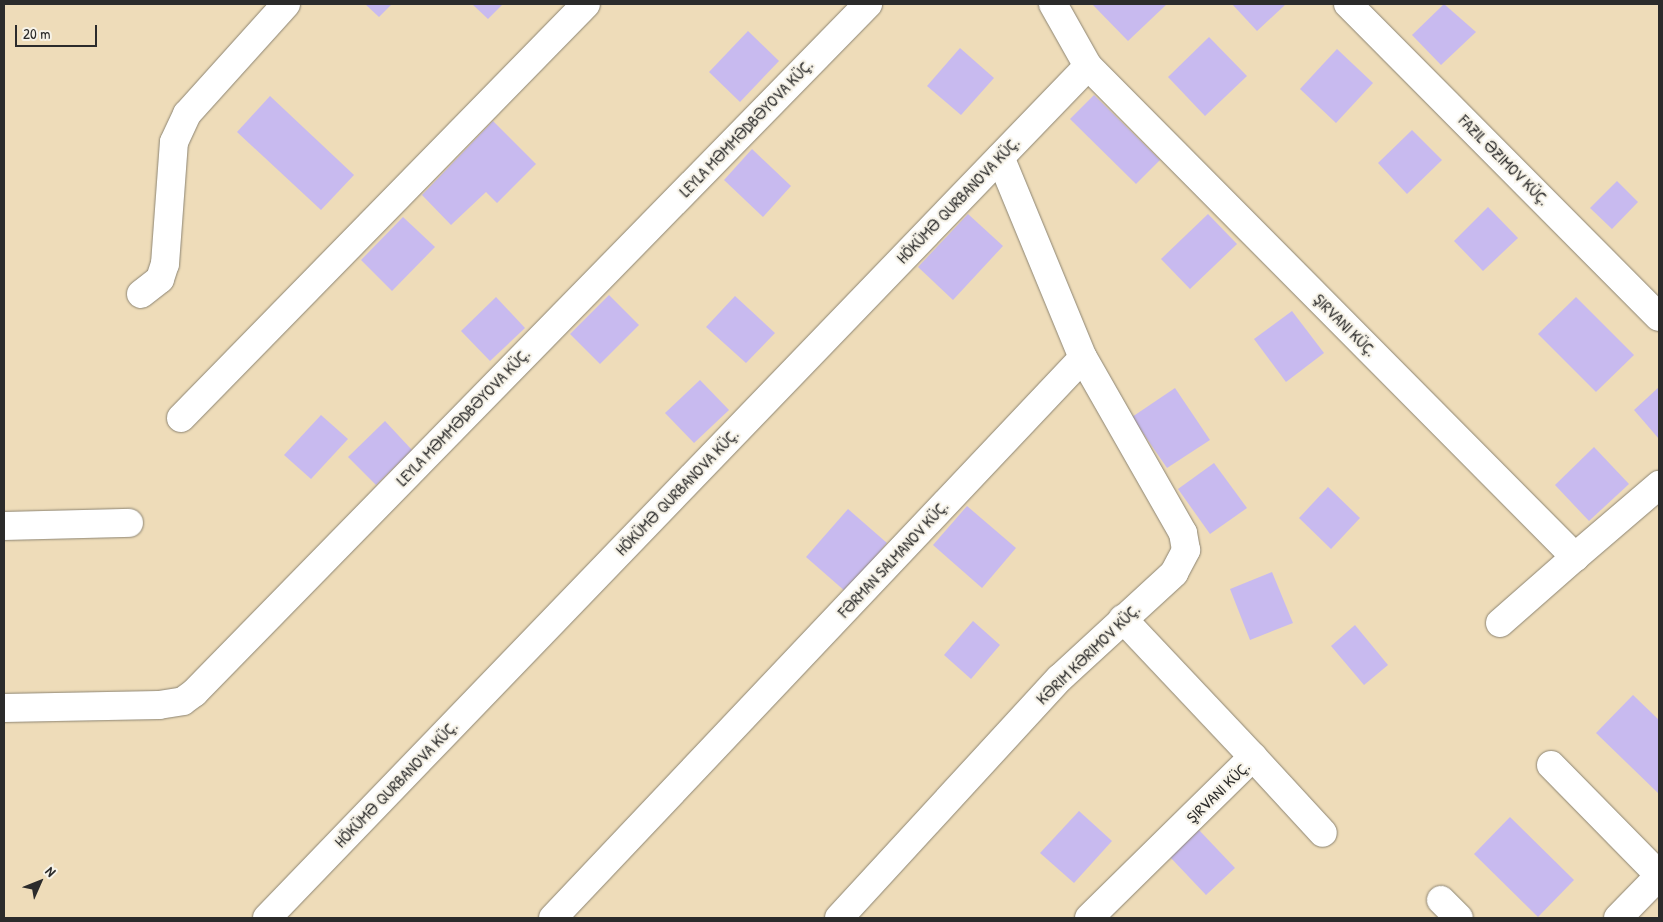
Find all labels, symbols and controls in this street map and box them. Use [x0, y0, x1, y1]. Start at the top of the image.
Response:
scale bar [18, 15, 100, 47]
text: 20 m [23, 23, 50, 44]
street label: LEYLA MƏMMƏDBƏYOVA KÜÇ. [675, 55, 817, 201]
street label: FAZIL ƏZIMOV KÜÇ. [1455, 111, 1553, 209]
street label: HÖKÜMƏ QURBANOVA KÜÇ. [893, 133, 1023, 267]
street label: ŞIRVANI KÜÇ. [1310, 290, 1380, 360]
street label: LEYLA MƏMMƏDBƏYOVA KÜÇ. [392, 344, 534, 490]
street label: HÖKÜMƏ QURBANOVA KÜÇ. [612, 425, 742, 559]
street label: FƏRMAN SALMANOV KÜÇ. [834, 497, 952, 621]
street label: KƏRIM KƏRIMOV KÜÇ. [1032, 600, 1144, 708]
street label: HÖKÜMƏ QURBANOVA KÜÇ. [331, 717, 461, 851]
street label: ŞIRVANI KÜÇ. [1182, 757, 1254, 827]
north arrow [15, 857, 65, 907]
text: N [42, 862, 61, 881]

